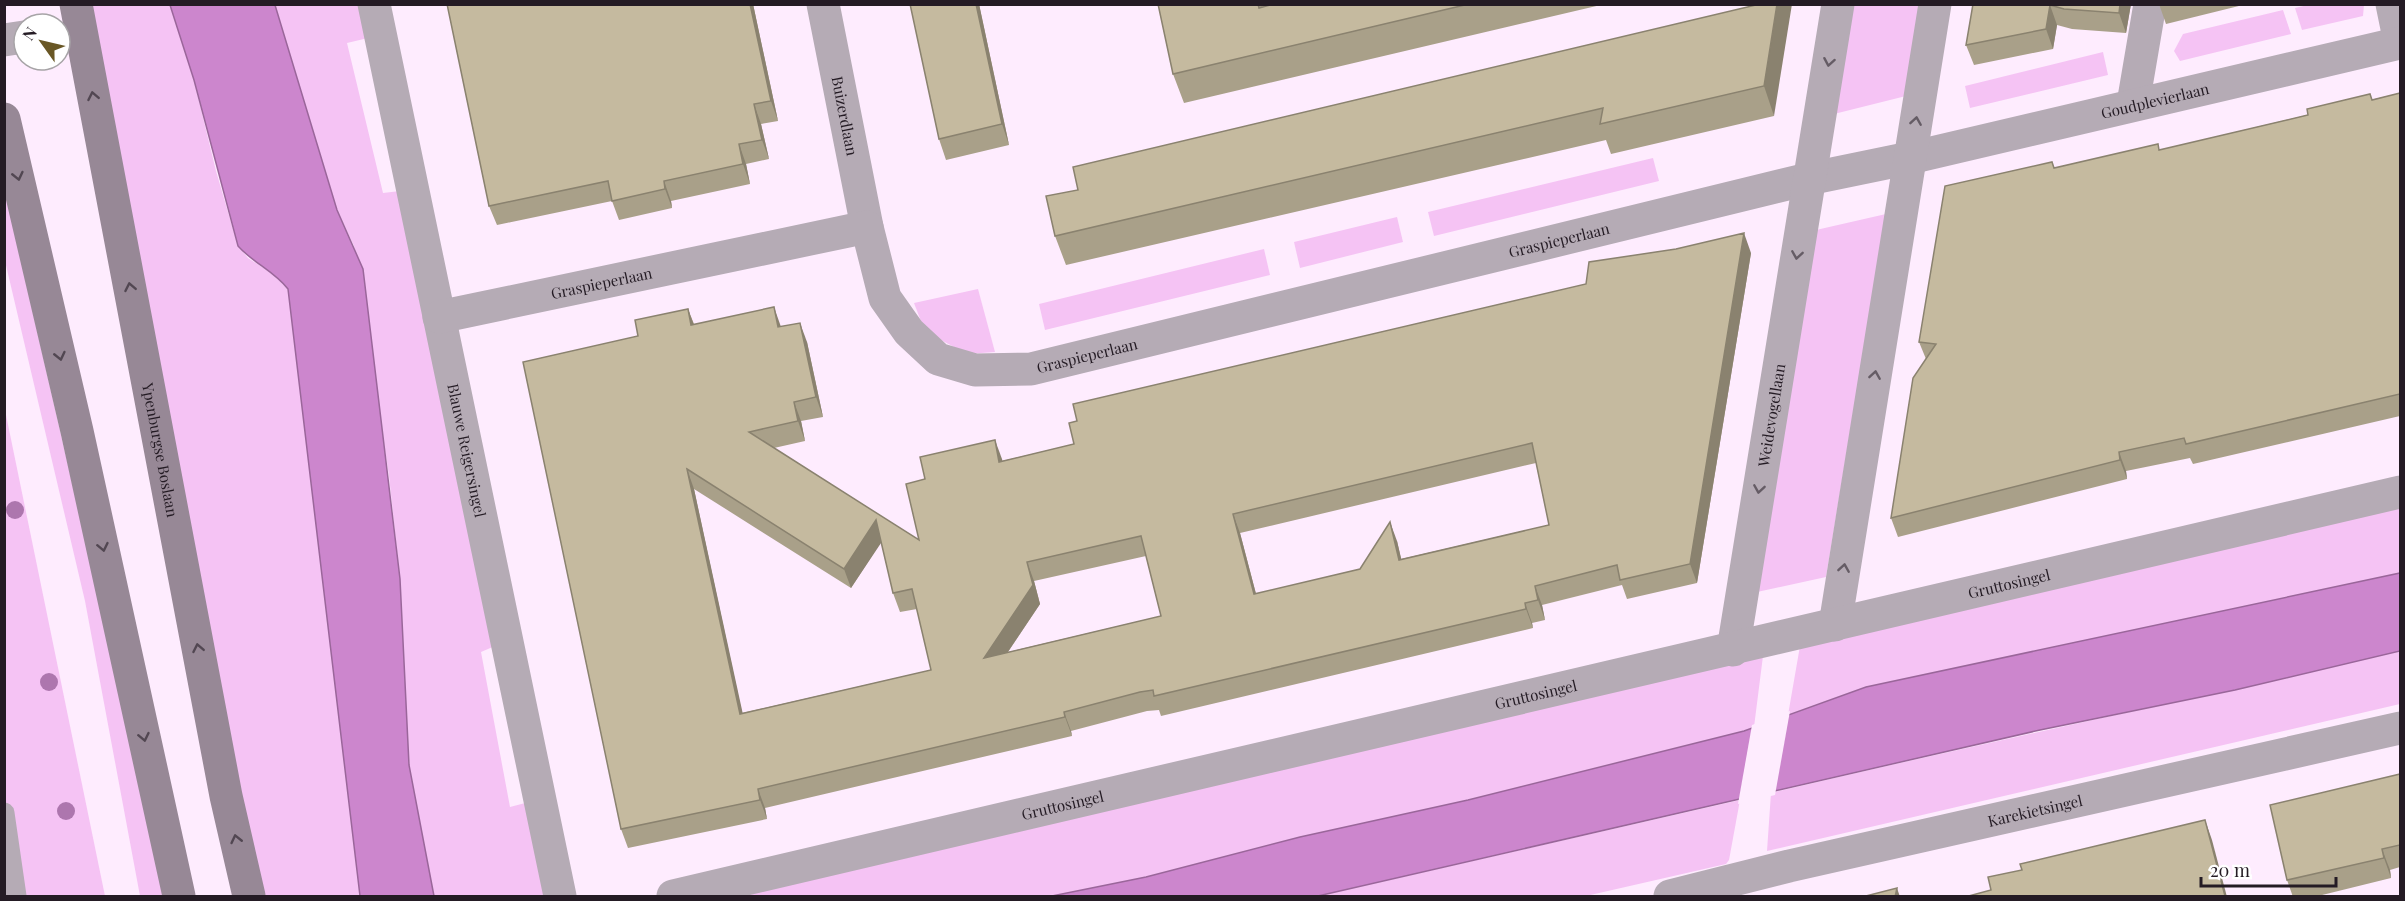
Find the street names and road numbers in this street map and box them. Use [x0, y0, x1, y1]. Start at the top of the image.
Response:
street label: Buizerdlaan [827, 74, 863, 157]
street label: Goudplevierlaan [2099, 78, 2211, 123]
street label: Graspieperlaan [1507, 218, 1611, 262]
street label: Graspieperlaan [549, 262, 654, 303]
street label: Graspieperlaan [1034, 333, 1139, 377]
street label: Weidevogellaan [1753, 362, 1789, 469]
street label: Ypenburgse Boslaan [138, 380, 183, 519]
street label: Blauwe Reigersingel [443, 382, 491, 519]
street label: Gruttosingel [1966, 564, 2052, 603]
street label: Gruttosingel [1493, 675, 1579, 713]
street label: Gruttosingel [1019, 786, 1106, 824]
street label: Karekietsingel [1986, 790, 2084, 831]

